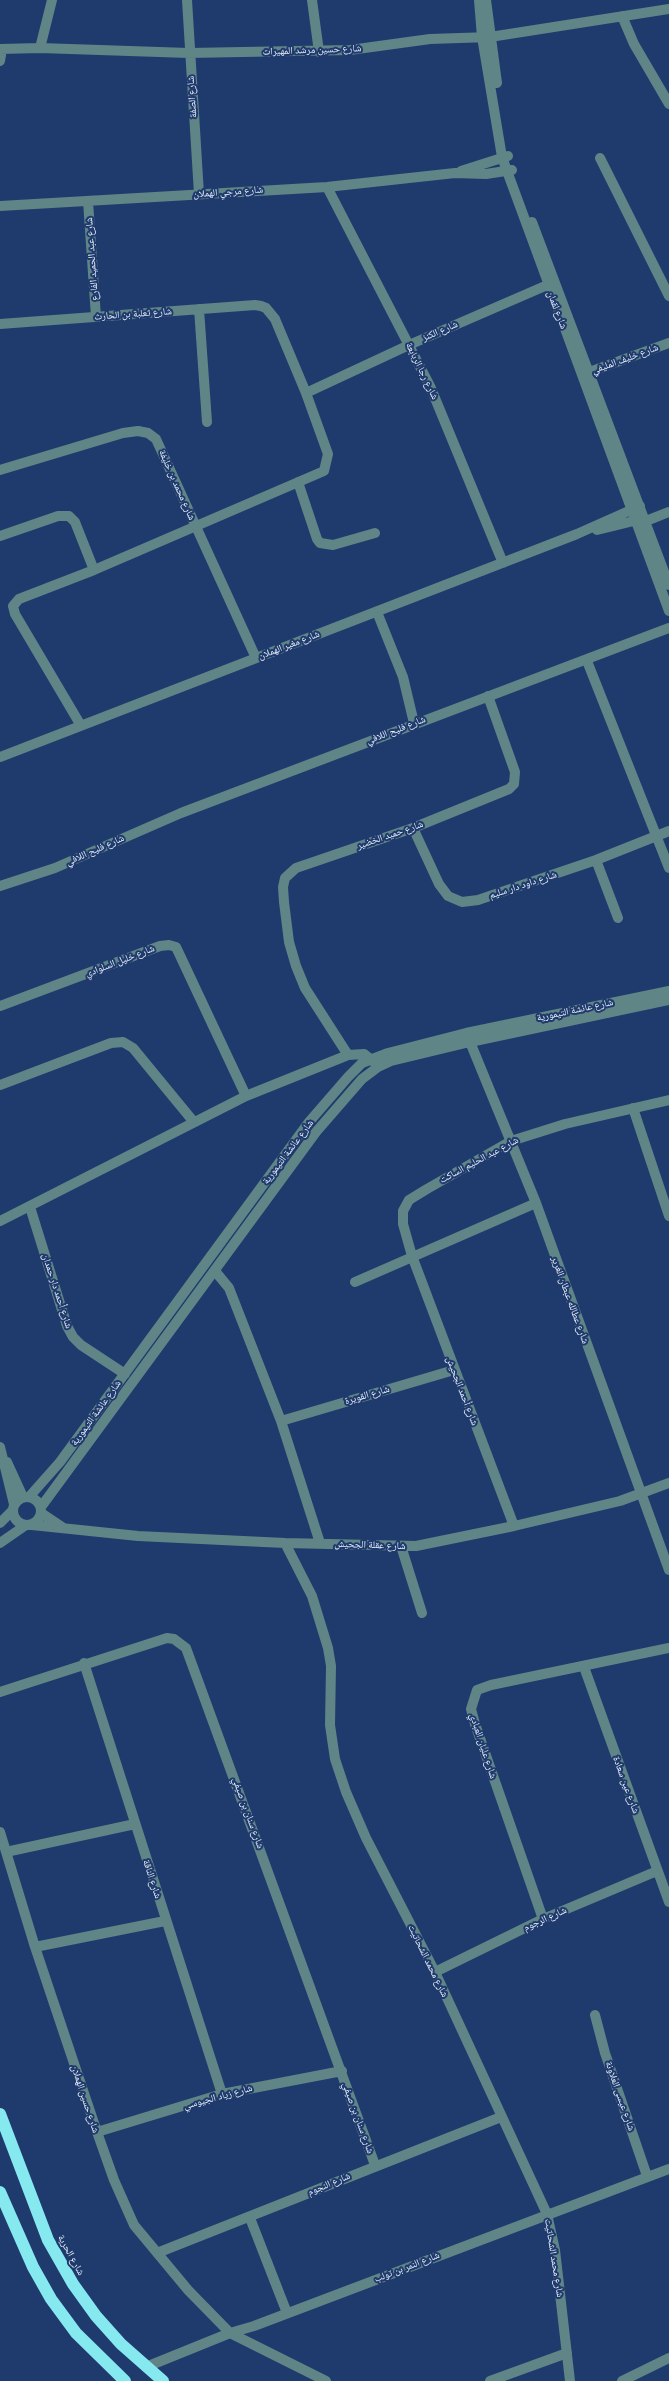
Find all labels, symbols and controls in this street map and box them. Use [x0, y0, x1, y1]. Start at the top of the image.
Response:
street label: شارع حسين مرشد المهيرات [262, 42, 362, 58]
street label: شارع الصفة [185, 76, 199, 118]
street label: شارع مرجي الهملان [193, 184, 263, 200]
street label: شارع عبد الحميد الفارع [83, 217, 101, 301]
street label: شارع لقمان [544, 289, 570, 331]
street label: شارع ثعلبة بن الحارث [94, 305, 172, 323]
street label: شارع الكنز [420, 318, 460, 344]
street label: شارع رجا الربابعة [403, 341, 441, 401]
street label: شارع خليف المليفي [590, 341, 660, 377]
street label: شارع محمد بن خليفة [156, 448, 198, 522]
street label: شارع مغير الهملان [257, 628, 321, 662]
street label: شارع فليح اللافي [365, 713, 427, 747]
street label: شارع حميد الخضير [355, 818, 425, 852]
street label: شارع فليح اللافي [64, 832, 126, 868]
street label: شارع داود دار سليم [488, 868, 558, 902]
street label: شارع خليل السلوادي [84, 942, 156, 980]
street label: شارع عائشة التيمورية [536, 996, 614, 1024]
street label: شارع عائشة التيمورية [260, 1117, 316, 1187]
street label: شارع عبد الحليم الساكت [438, 1134, 520, 1186]
street label: شارع أحمد دار حمدان [39, 1252, 75, 1330]
street label: شارع عطالله عبطان الغرير [549, 1255, 591, 1345]
street label: شارع أحمد الجحيش [443, 1355, 481, 1427]
street label: شارع عائشة التيمورية [68, 1378, 124, 1448]
street label: شارع القويرة [343, 1383, 391, 1407]
street label: شارع عقلة الجحيش [334, 1538, 406, 1552]
street label: شارع عليان العبادي [467, 1712, 499, 1780]
street label: شارع عين سعادة [610, 1755, 642, 1815]
street label: شارع سنان بن صيفي [230, 1776, 266, 1850]
street label: شارع الناقة [140, 1858, 164, 1900]
street label: شارع الرجوم [522, 1904, 568, 1934]
street label: شارع محمد الشحاتيت [405, 1923, 451, 1999]
street label: شارع عيسى العلاونة [602, 2060, 638, 2132]
street label: شارع حسين الهملان [68, 2063, 102, 2135]
street label: شارع سنان بن صيفي [340, 2081, 376, 2155]
street label: شارع زياد الجيوسي [182, 2082, 254, 2112]
street label: شارع النجوم [306, 2170, 352, 2198]
street label: شارع محمد الشحاتيت [542, 2218, 566, 2298]
street label: شارع الحرية [55, 2233, 87, 2277]
street label: شارع النمر بن تولب [373, 2249, 441, 2285]

